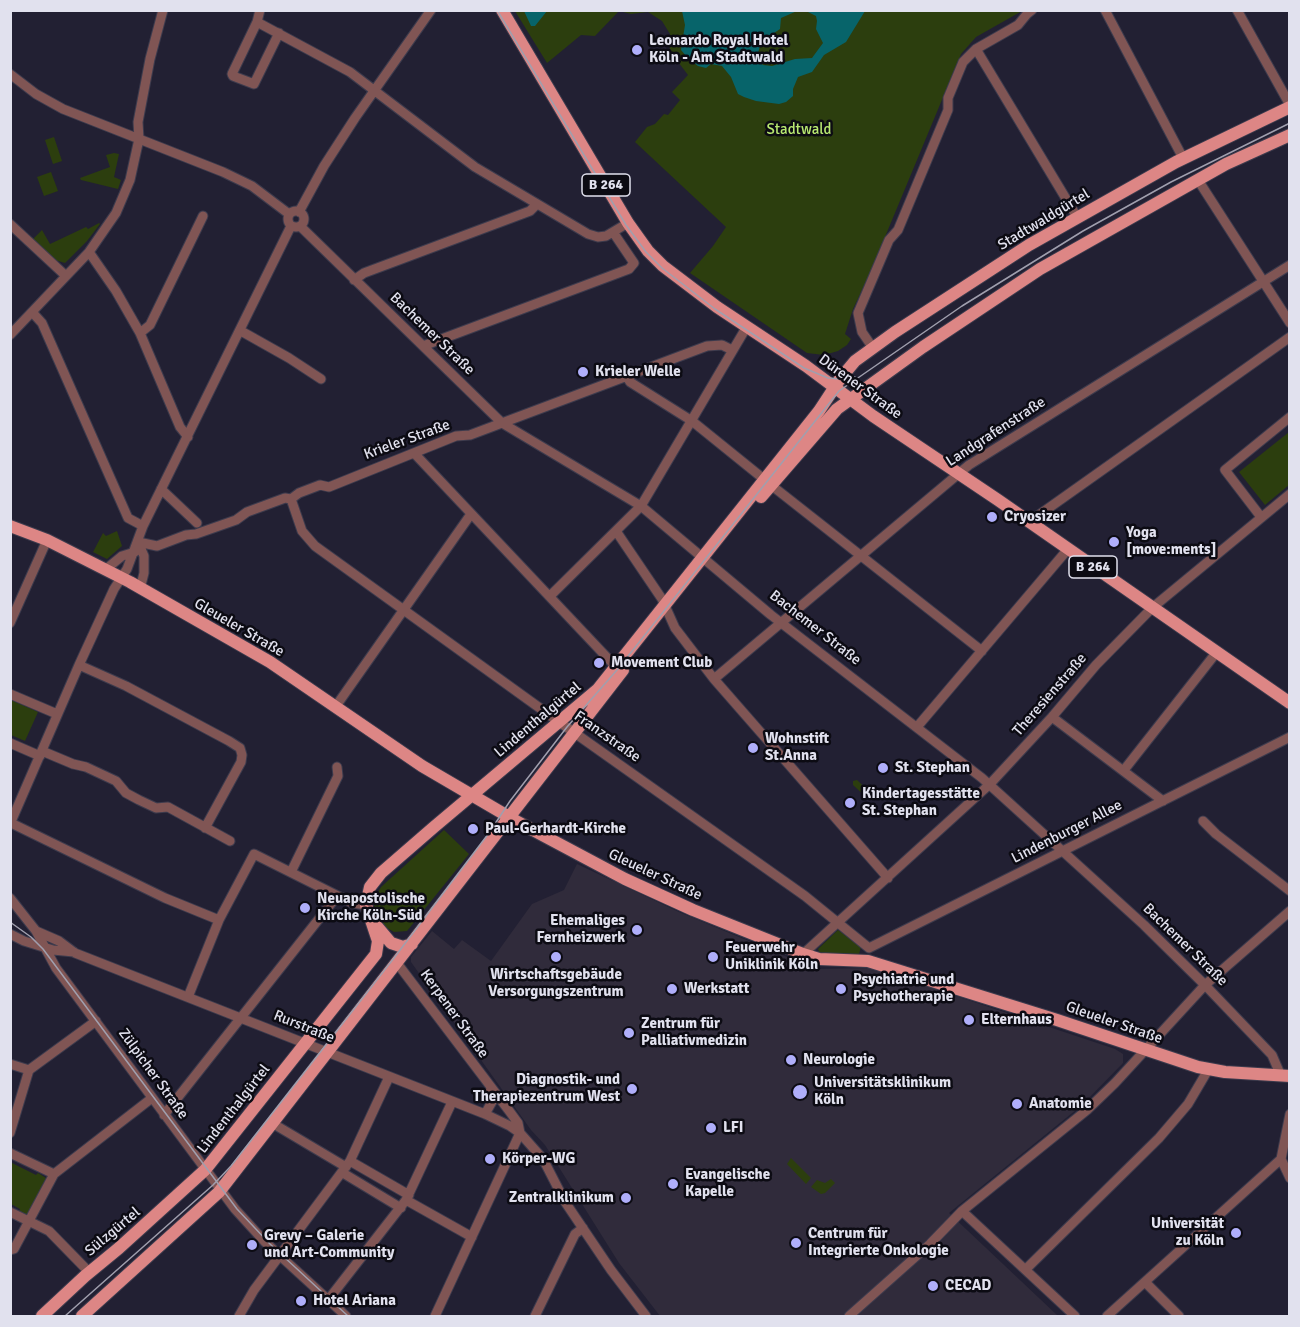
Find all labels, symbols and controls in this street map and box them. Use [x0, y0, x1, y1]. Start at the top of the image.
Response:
place label: Leonardo Royal Hotel Köln - Am Stadtwald [649, 32, 788, 67]
marker: Leonardo Royal Hotel Köln - Am Stadtwald [630, 43, 644, 57]
park label: Stadtwald [767, 121, 831, 139]
road number: B 264 [582, 174, 630, 196]
street label: Stadtwaldgürtel [995, 186, 1093, 254]
street label: Bachemer Straße [386, 289, 478, 379]
street label: Dürener Straße [815, 351, 905, 423]
place label: Krieler Welle [595, 363, 681, 381]
marker: Krieler Welle [576, 365, 590, 379]
street label: Landgrafenstraße [943, 393, 1049, 471]
street label: Krieler Straße [361, 416, 453, 464]
place label: Cryosizer [1004, 508, 1066, 526]
marker: Cryosizer [985, 510, 999, 524]
place label: Yoga [move:ments] [1126, 524, 1217, 559]
marker: Yoga [move:ments] [1107, 535, 1121, 549]
road number: B 264 [1069, 556, 1117, 578]
street label: Bachemer Straße [766, 587, 864, 669]
street label: Gleueler Straße [191, 595, 287, 661]
street label: Theresienstraße [1009, 650, 1091, 740]
place label: Movement Club [611, 654, 712, 672]
marker: Movement Club [592, 656, 606, 670]
street label: Lindenthalgürtel [491, 678, 585, 762]
street label: Franzstraße [570, 708, 644, 766]
place label: Wohnstift St.Anna [765, 730, 829, 765]
marker: Wohnstift St.Anna [746, 741, 760, 755]
place label: St. Stephan [895, 759, 970, 777]
marker: St. Stephan [876, 761, 890, 775]
place label: Kindertagesstätte St. Stephan [862, 785, 980, 820]
marker: Kindertagesstätte St. Stephan [843, 796, 857, 810]
street label: Lindenburger Allee [1009, 796, 1125, 868]
place label: Paul-Gerhardt-Kirche [485, 820, 626, 838]
marker: Paul-Gerhardt-Kirche [466, 822, 480, 836]
street label: Gleueler Straße [605, 845, 705, 905]
place label: Neuapostolische Kirche Köln-Süd [317, 890, 425, 925]
street label: Bachemer Straße [1139, 900, 1231, 990]
marker: Neuapostolische Kirche Köln-Süd [298, 901, 312, 915]
place label: Ehemaliges Fernheizwerk [537, 912, 625, 947]
marker: Ehemaliges Fernheizwerk [630, 923, 644, 937]
place label: Feuerwehr Uniklinik Köln [725, 939, 818, 974]
marker: Wirtschaftsgebäude Versorgungszentrum [549, 950, 563, 964]
marker: Feuerwehr Uniklinik Köln [706, 950, 720, 964]
street label: Kerpener Straße [416, 966, 492, 1062]
place label: Wirtschaftsgebäude Versorgungszentrum [488, 966, 624, 1001]
place label: Psychiatrie und Psychotherapie [853, 971, 954, 1006]
place label: Werkstatt [684, 980, 749, 998]
marker: Werkstatt [665, 982, 679, 996]
marker: Psychiatrie und Psychotherapie [834, 982, 848, 996]
street label: Gleueler Straße [1063, 998, 1165, 1048]
street label: Rurstraße [271, 1007, 337, 1047]
place label: Elternhaus [981, 1011, 1052, 1029]
marker: Elternhaus [962, 1013, 976, 1027]
place label: Zentrum für Palliativmedizin [641, 1015, 747, 1050]
street label: Zülpicher Straße [114, 1025, 192, 1123]
marker: Zentrum für Palliativmedizin [622, 1026, 636, 1040]
place label: Neurologie [803, 1051, 875, 1069]
marker: Neurologie [784, 1053, 798, 1067]
street label: Lindenthalgürtel [194, 1061, 274, 1157]
place label: Diagnostik- und Therapiezentrum West [473, 1071, 620, 1106]
place label: Universitätsklinikum Köln [814, 1074, 951, 1109]
marker: Diagnostik- und Therapiezentrum West [625, 1082, 639, 1096]
marker: Universitätsklinikum Köln [791, 1083, 809, 1101]
place label: Anatomie [1029, 1095, 1092, 1113]
marker: Anatomie [1010, 1097, 1024, 1111]
place label: LFI [723, 1119, 744, 1137]
marker: LFI [704, 1121, 718, 1135]
place label: Körper-WG [502, 1150, 575, 1168]
marker: Körper-WG [483, 1152, 497, 1166]
place label: Evangelische Kapelle [685, 1166, 770, 1201]
marker: Evangelische Kapelle [666, 1177, 680, 1191]
place label: Zentralklinikum [509, 1189, 614, 1207]
marker: Zentralklinikum [619, 1191, 633, 1205]
street label: Sülzgürtel [82, 1204, 144, 1260]
place label: Universität zu Köln [1151, 1215, 1224, 1250]
place label: Centrum für Integrierte Onkologie [808, 1225, 949, 1260]
marker: Universität zu Köln [1229, 1226, 1243, 1240]
place label: Grevy – Galerie und Art-Community [264, 1227, 394, 1262]
marker: Centrum für Integrierte Onkologie [789, 1236, 803, 1250]
marker: Grevy – Galerie und Art-Community [245, 1238, 259, 1252]
place label: CECAD [945, 1277, 991, 1295]
marker: CECAD [926, 1279, 940, 1293]
place label: Hotel Ariana [313, 1292, 396, 1310]
marker: Hotel Ariana [294, 1294, 308, 1308]

